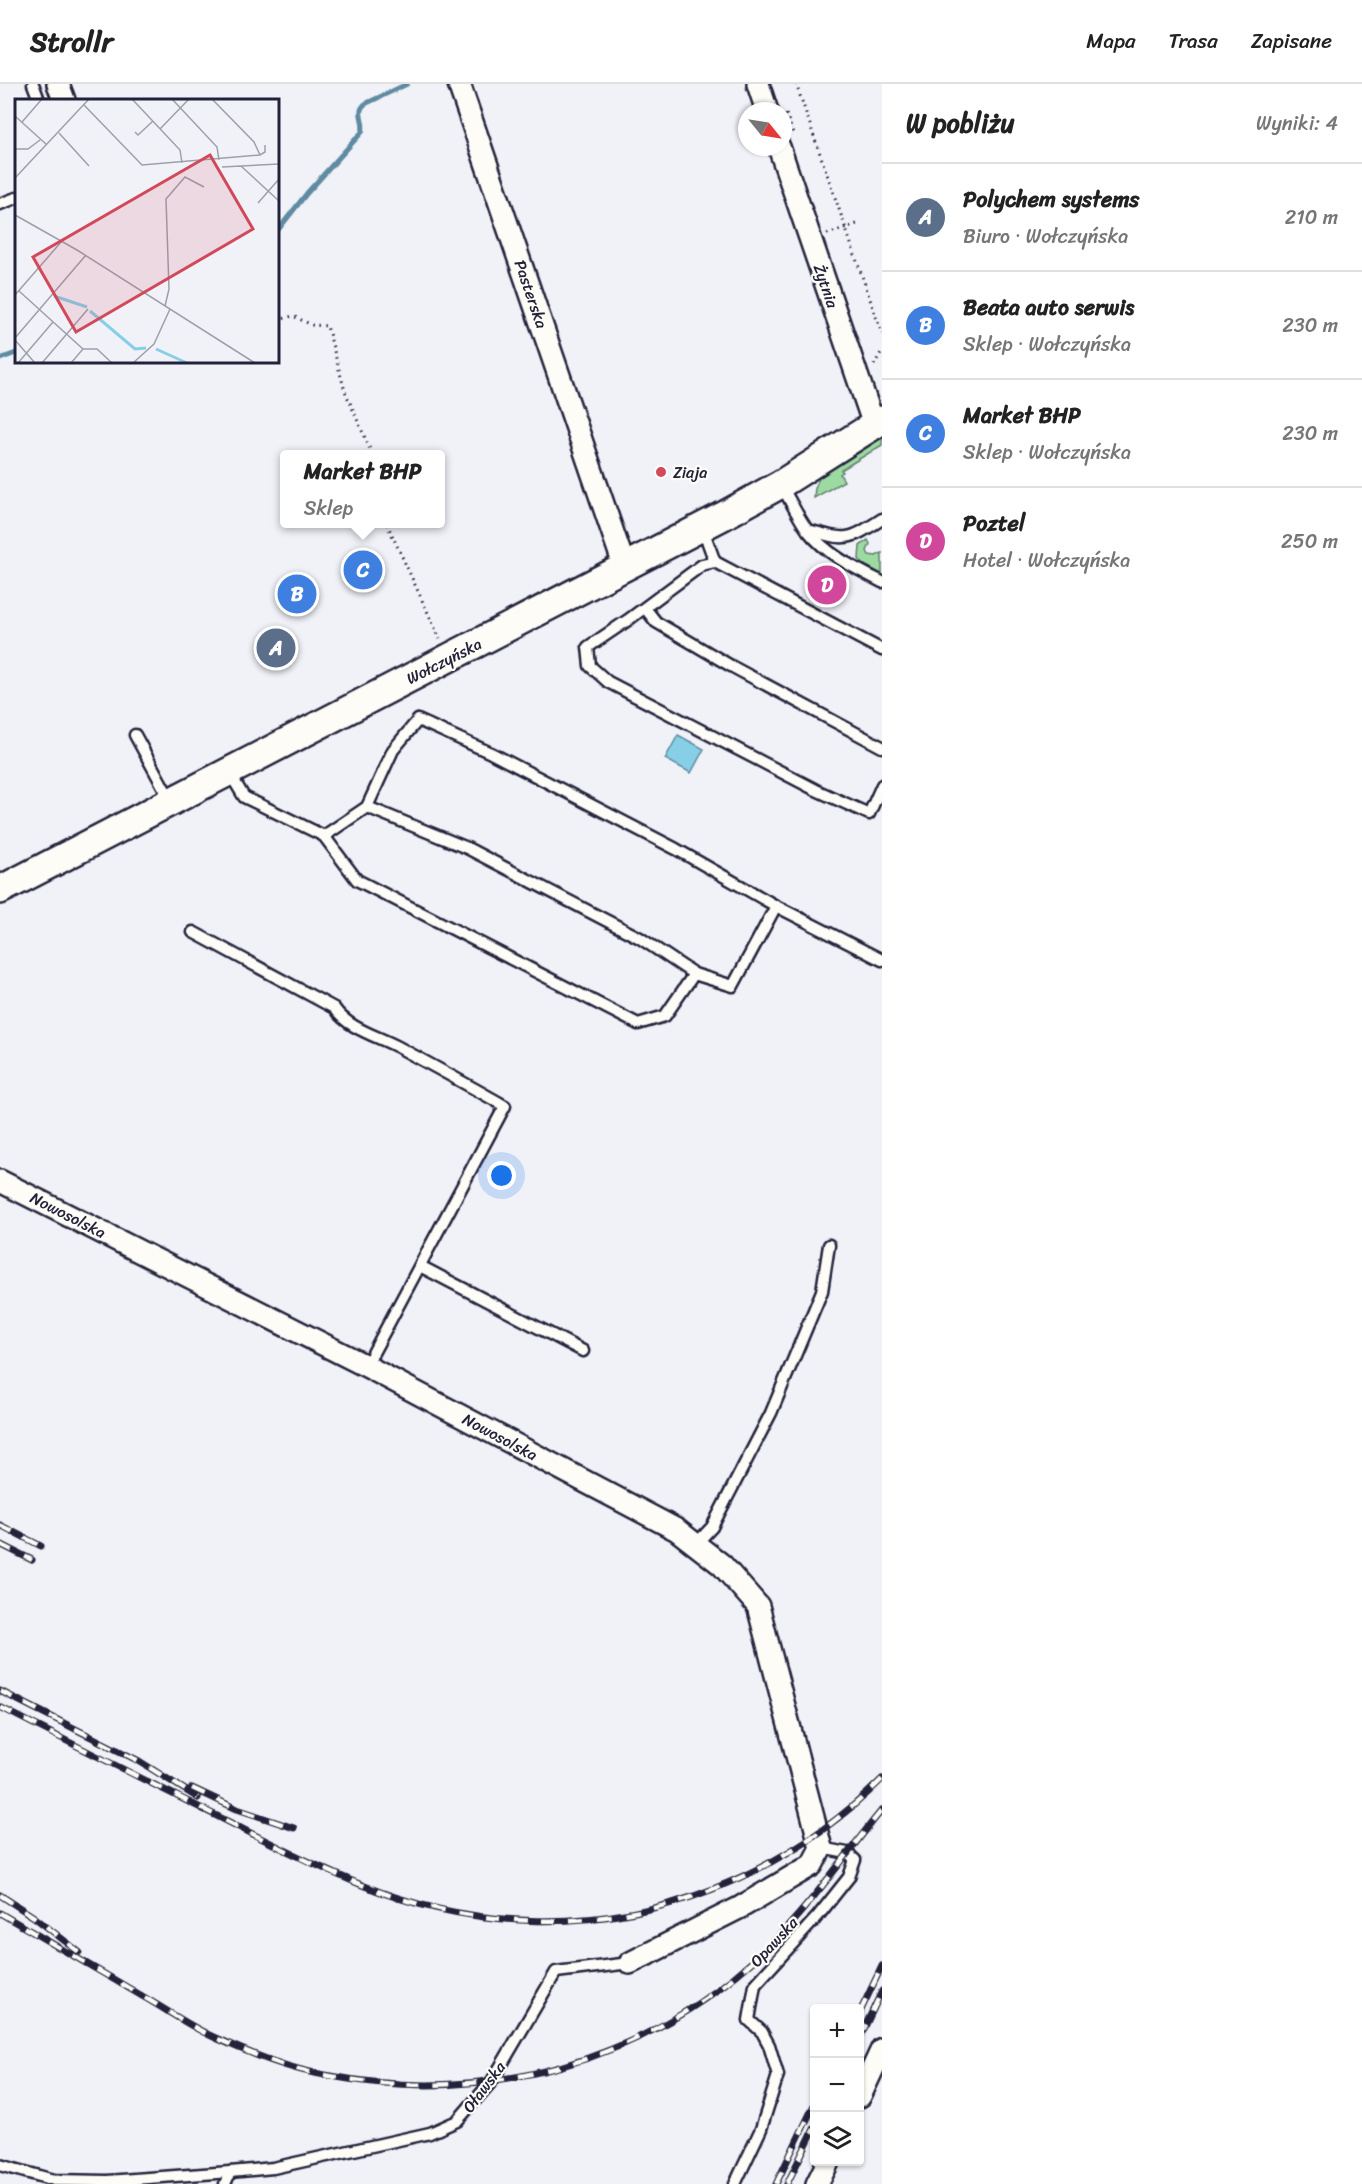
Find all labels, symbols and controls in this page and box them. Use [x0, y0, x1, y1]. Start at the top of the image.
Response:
text: Strollr [30, 17, 113, 66]
text: Mapa [1086, 22, 1136, 60]
text: Trasa [1169, 22, 1218, 60]
text: Zapisane [1251, 22, 1332, 60]
inset map [15, 99, 279, 363]
text: W pobliżu [906, 100, 1015, 146]
north arrow [738, 102, 792, 156]
text: Wyniki: 4 [1256, 106, 1338, 141]
text: Polychem systems [963, 180, 1139, 219]
text: A [919, 200, 932, 235]
text: 210 m [1285, 200, 1338, 235]
text: Biuro · Wołczyńska [963, 219, 1128, 254]
street label: Pasterska [506, 256, 556, 332]
street label: Żytnia [805, 260, 847, 313]
text: Beata auto serwis [963, 288, 1134, 327]
text: B [919, 308, 932, 343]
text: 230 m [1282, 308, 1338, 343]
text: Sklep · Wołczyńska [963, 327, 1131, 362]
text: Market BHP [963, 396, 1081, 435]
text: C [919, 416, 932, 451]
text: 230 m [1282, 416, 1338, 451]
text: Sklep · Wołczyńska [963, 435, 1131, 470]
popup [280, 450, 445, 528]
text: Market BHP [304, 452, 421, 491]
place label: Ziaja [673, 458, 707, 487]
marker: Ziaja [654, 465, 668, 479]
text: Sklep [304, 491, 353, 526]
text: Poztel [963, 504, 1025, 543]
text: D [920, 524, 931, 559]
text: 250 m [1281, 524, 1338, 559]
text: Hotel · Wołczyńska [963, 543, 1130, 578]
pin: C [344, 548, 382, 592]
pin: D [808, 562, 846, 608]
pin: B [278, 572, 316, 616]
pin: A [256, 626, 296, 670]
street label: Wołczyńska [401, 629, 487, 693]
your location [487, 1161, 516, 1190]
street label: Nowosolska [25, 1183, 111, 1247]
street label: Nowosolska [457, 1405, 543, 1469]
street label: Opawska [743, 1909, 806, 1974]
map controls [810, 2004, 864, 2166]
button: + [810, 2004, 864, 2058]
street label: Oławska [455, 2054, 514, 2119]
button: − [810, 2058, 864, 2112]
button: layers [810, 2112, 864, 2166]

